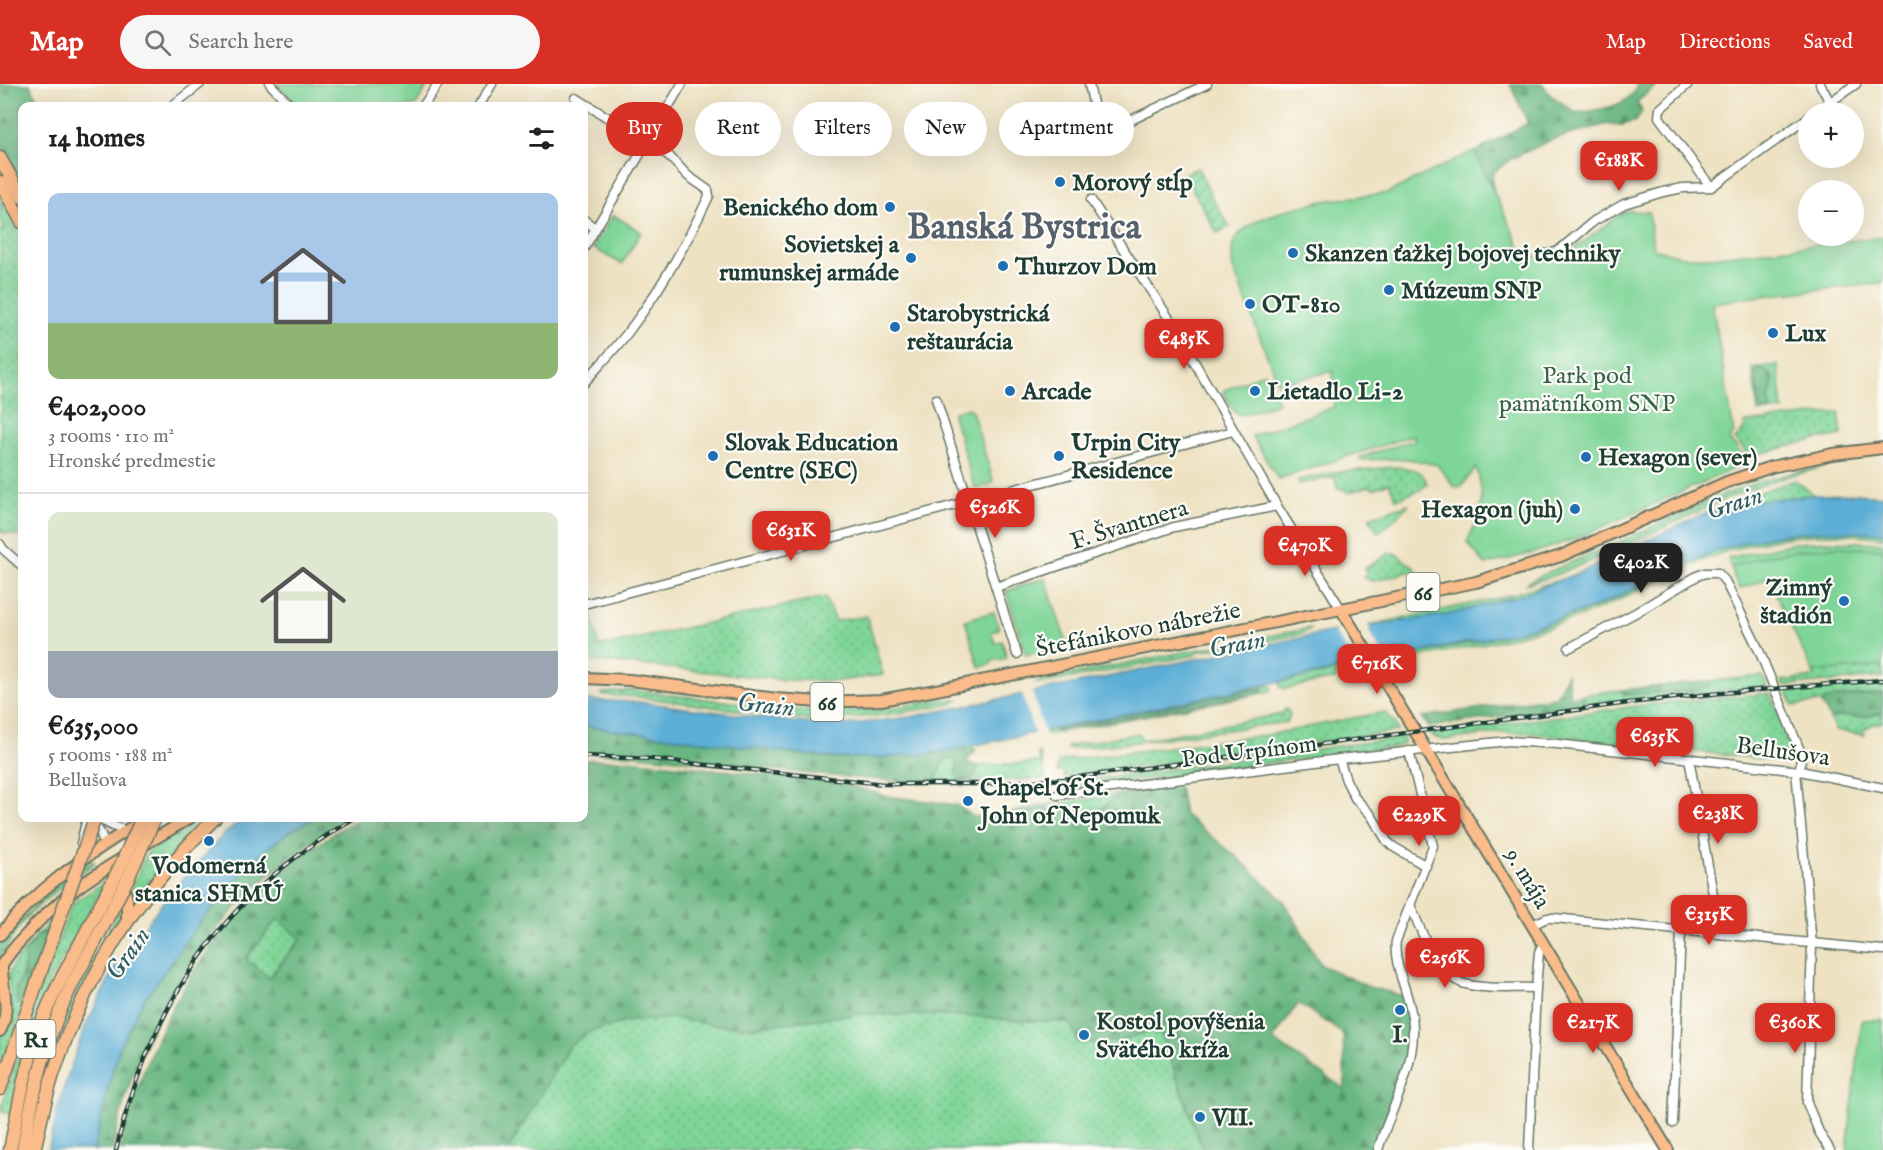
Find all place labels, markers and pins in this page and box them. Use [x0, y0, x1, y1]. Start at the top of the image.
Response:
pin: €188K [1577, 141, 1661, 192]
place label: Morový stĺp [1072, 168, 1193, 199]
marker: Morový stĺp [1053, 175, 1067, 189]
place label: Benického dom [723, 193, 878, 224]
marker: Benického dom [883, 200, 897, 214]
place label: Sovietskej a rumunskej armáde [719, 230, 900, 289]
place label: Skanzen ťažkej bojovej techniky [1305, 239, 1622, 270]
marker: Skanzen ťažkej bojovej techniky [1286, 246, 1300, 260]
marker: Sovietskej a rumunskej armáde [904, 251, 918, 265]
place label: Thurzov Dom [1014, 252, 1157, 283]
marker: Thurzov Dom [996, 259, 1010, 273]
place label: Múzeum SNP [1401, 276, 1541, 307]
marker: Múzeum SNP [1382, 283, 1396, 297]
place label: OT-810 [1262, 290, 1341, 321]
marker: OT-810 [1243, 297, 1257, 311]
place label: Starobystrická reštaurácia [907, 299, 1050, 358]
pin: €485K [1142, 319, 1226, 370]
place label: Lux [1785, 319, 1827, 350]
marker: Starobystrická reštaurácia [888, 320, 902, 334]
marker: Lux [1766, 326, 1780, 340]
place label: Arcade [1021, 377, 1092, 408]
place label: Lietadlo Li-2 [1267, 377, 1403, 408]
marker: Arcade [1003, 384, 1017, 398]
marker: Lietadlo Li-2 [1248, 384, 1262, 398]
place label: Slovak Education Centre (SEC) [725, 428, 898, 487]
place label: Urpin City Residence [1070, 428, 1182, 487]
place label: Hexagon (sever) [1598, 443, 1757, 474]
marker: Slovak Education Centre (SEC) [706, 449, 720, 463]
marker: Urpin City Residence [1052, 449, 1066, 463]
marker: Hexagon (sever) [1579, 450, 1593, 464]
pin: €526K [953, 488, 1037, 539]
place label: Hexagon (juh) [1421, 495, 1563, 526]
marker: Hexagon (juh) [1568, 502, 1582, 516]
pin: €631K [749, 511, 833, 562]
pin: €470K [1263, 526, 1347, 577]
pin: €402K [1599, 543, 1683, 594]
place label: Zimný štadión [1760, 573, 1833, 632]
marker: Zimný štadión [1837, 594, 1851, 608]
pin: €716K [1335, 644, 1419, 695]
pin: €635K [1613, 717, 1697, 768]
place label: Chapel of St. John of Nepomuk [977, 773, 1161, 832]
marker: Chapel of St. John of Nepomuk [961, 794, 975, 808]
pin: €238K [1676, 794, 1760, 845]
pin: €229K [1377, 796, 1461, 847]
marker: Vodomerná stanica SHMÚ [202, 834, 216, 848]
place label: Vodomerná stanica SHMÚ [135, 851, 284, 910]
pin: €315K [1667, 895, 1751, 946]
pin: €256K [1403, 938, 1487, 989]
marker: I. [1393, 1003, 1407, 1017]
pin: €217K [1551, 1003, 1635, 1054]
pin: €360K [1753, 1003, 1837, 1054]
place label: Kostol povýšenia Svätého kríža [1096, 1007, 1265, 1066]
place label: I. [1392, 1020, 1408, 1051]
marker: Kostol povýšenia Svätého kríža [1077, 1028, 1091, 1042]
place label: VII. [1211, 1103, 1253, 1134]
marker: VII. [1193, 1110, 1207, 1124]

